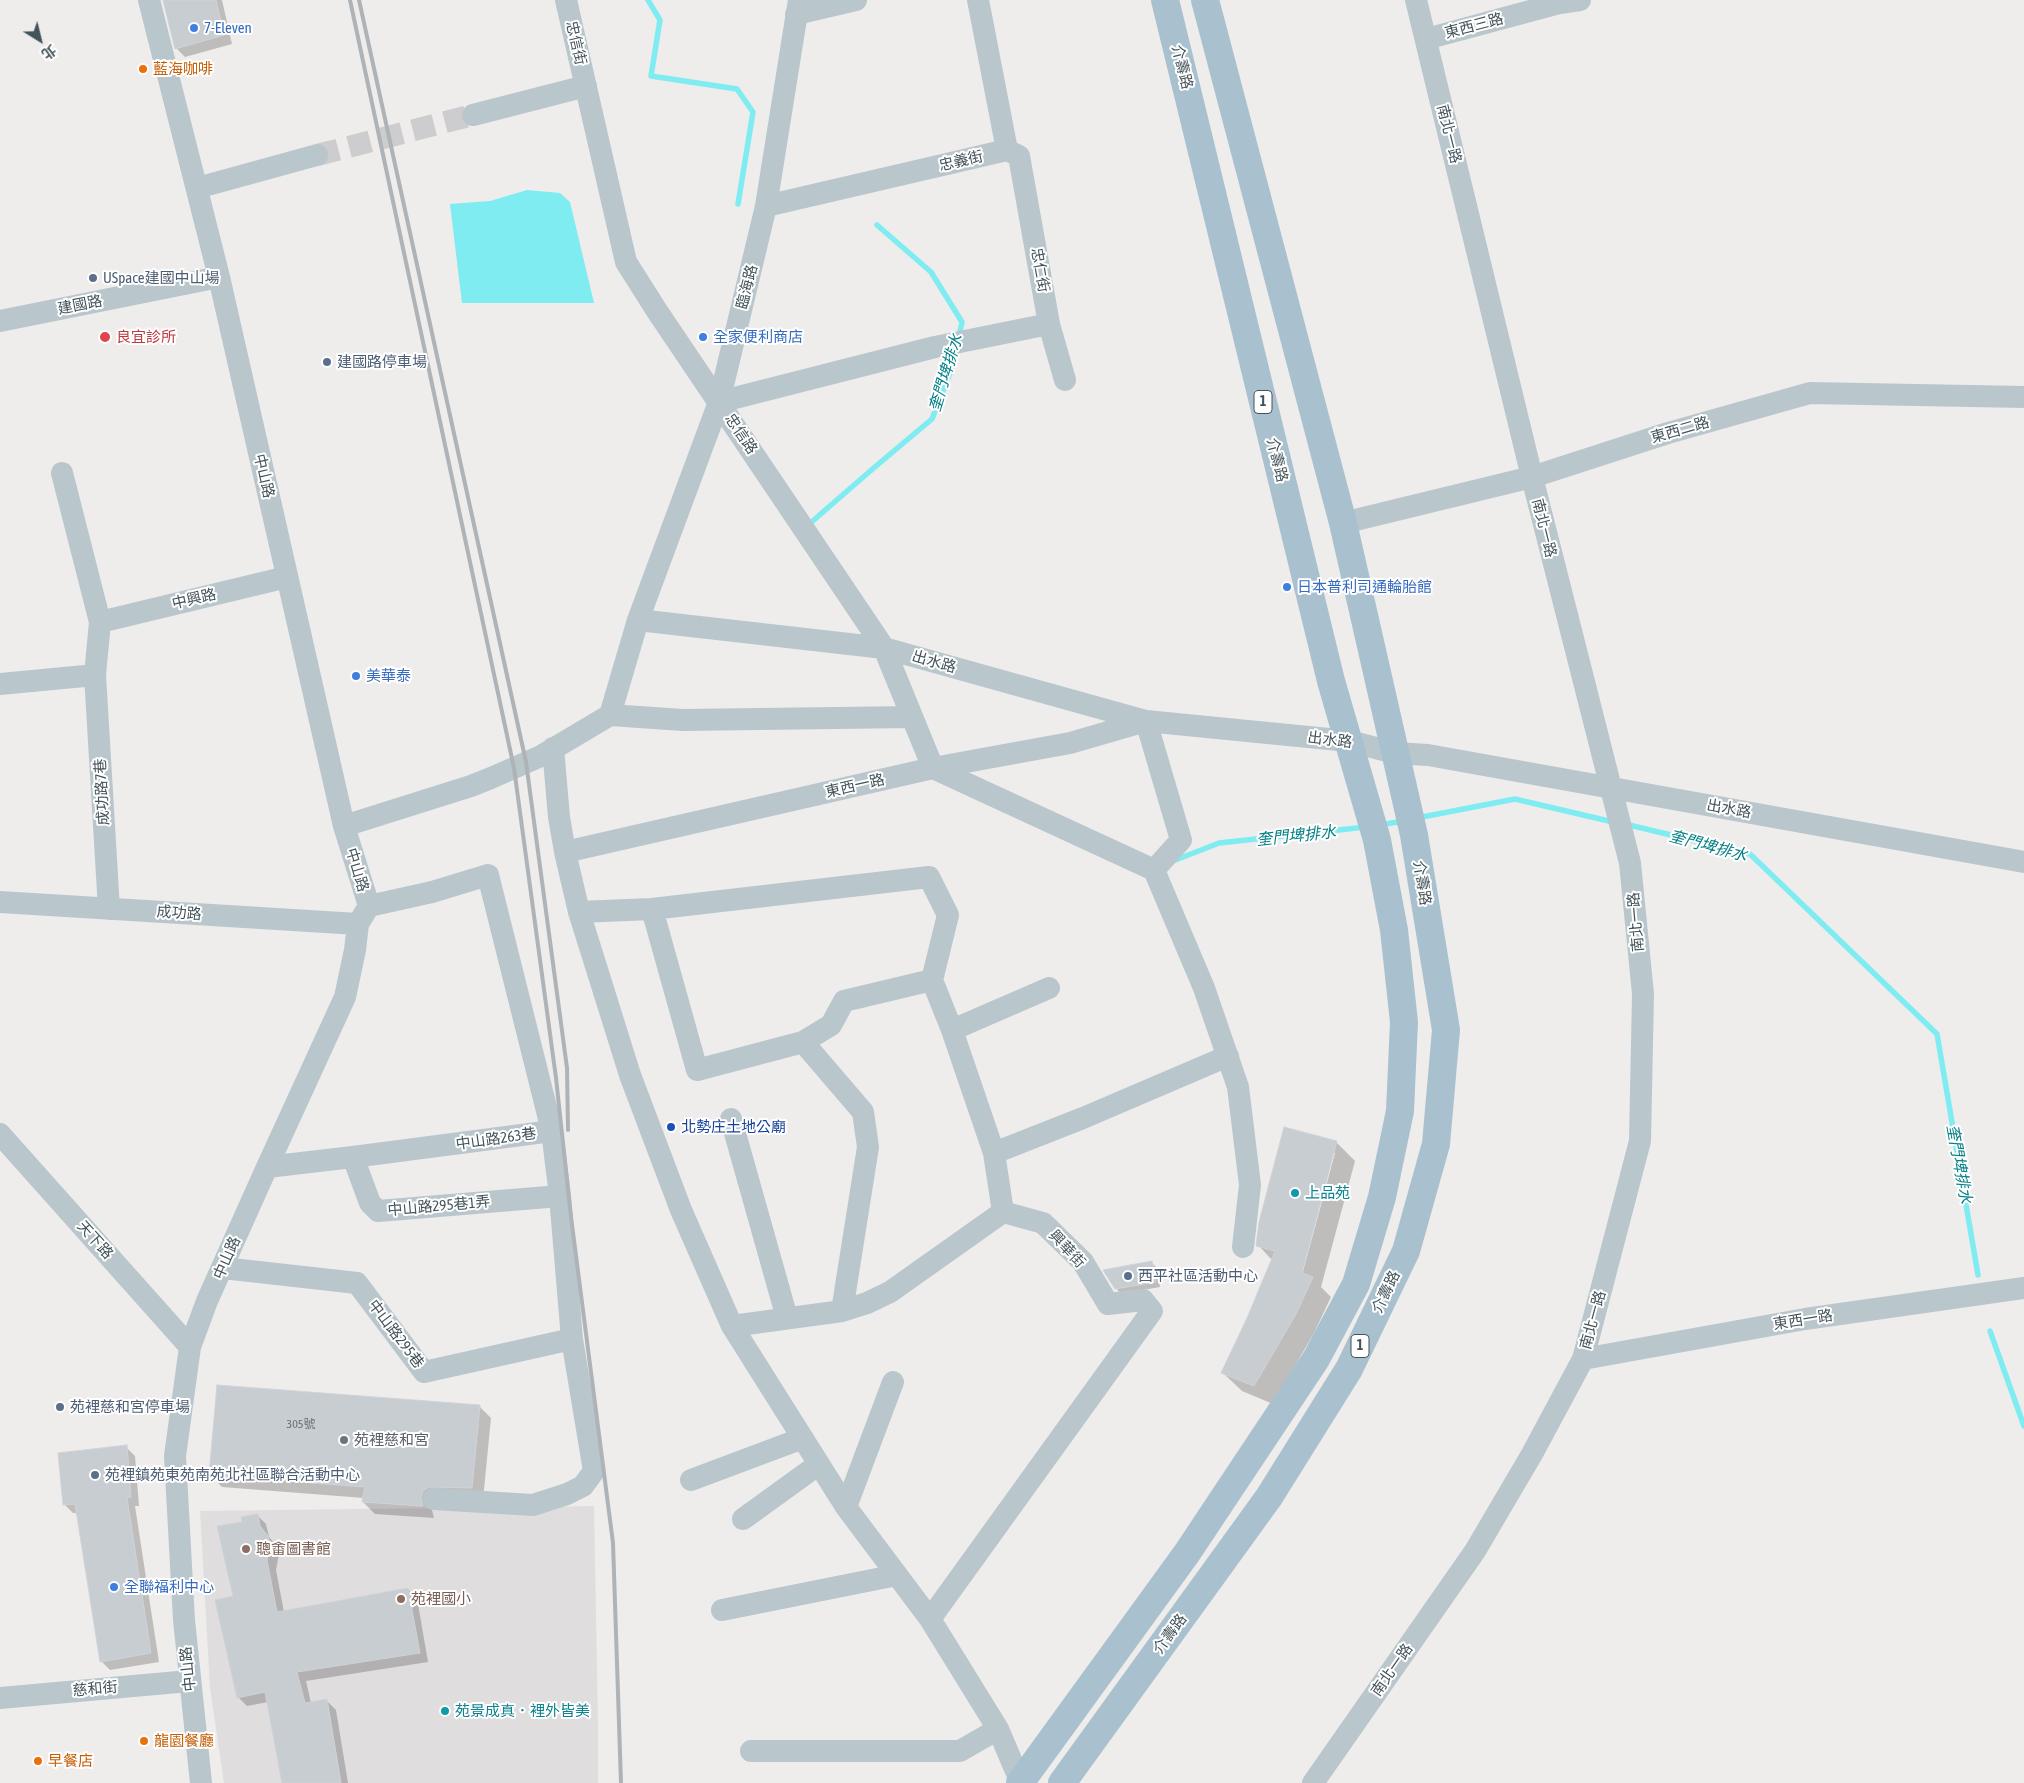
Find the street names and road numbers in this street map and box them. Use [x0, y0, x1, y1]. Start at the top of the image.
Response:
street label: 東西三路 [1443, 10, 1505, 42]
street label: 忠信街 [562, 19, 590, 67]
street label: 介壽路 [1168, 43, 1196, 91]
street label: 南北一路 [1433, 103, 1465, 165]
street label: 忠義街 [937, 147, 985, 175]
street label: 忠仁街 [1027, 246, 1053, 294]
street label: 臨海路 [733, 263, 761, 311]
street label: 建國路 [56, 292, 104, 318]
road number: 1 [1254, 391, 1272, 414]
street label: 忠信路 [721, 410, 761, 458]
street label: 東西二路 [1649, 413, 1711, 447]
street label: 介壽路 [1263, 436, 1291, 484]
street label: 中山路 [250, 452, 278, 500]
street label: 南北一路 [1528, 497, 1560, 559]
street label: 中興路 [170, 585, 218, 613]
street label: 出水路 [910, 647, 958, 677]
street label: 出水路 [1307, 728, 1353, 752]
street label: 成功路7巷 [91, 758, 113, 826]
street label: 東西一路 [824, 770, 886, 802]
street label: 出水路 [1705, 796, 1753, 822]
street label: 中山路 [342, 846, 372, 894]
street label: 介壽路 [1410, 859, 1434, 907]
street label: 南北一路 [1624, 891, 1648, 953]
street label: 成功路 [156, 902, 202, 924]
street label: 中山路263巷 [455, 1124, 537, 1154]
street label: 中山路295巷1弄 [387, 1193, 491, 1219]
street label: 天下路 [73, 1217, 117, 1263]
street label: 興華街 [1045, 1226, 1089, 1272]
street label: 中山路 [210, 1234, 244, 1282]
street label: 介壽路 [1368, 1268, 1404, 1316]
street label: 南北一路 [1577, 1289, 1609, 1351]
street label: 中山路295巷 [364, 1296, 428, 1372]
street label: 東西一路 [1772, 1306, 1834, 1334]
road number: 1 [1351, 1334, 1369, 1358]
street label: 介壽路 [1149, 1611, 1191, 1657]
street label: 南北一路 [1367, 1640, 1417, 1700]
street label: 中山路 [177, 1646, 199, 1692]
street label: 慈和街 [72, 1678, 118, 1700]

